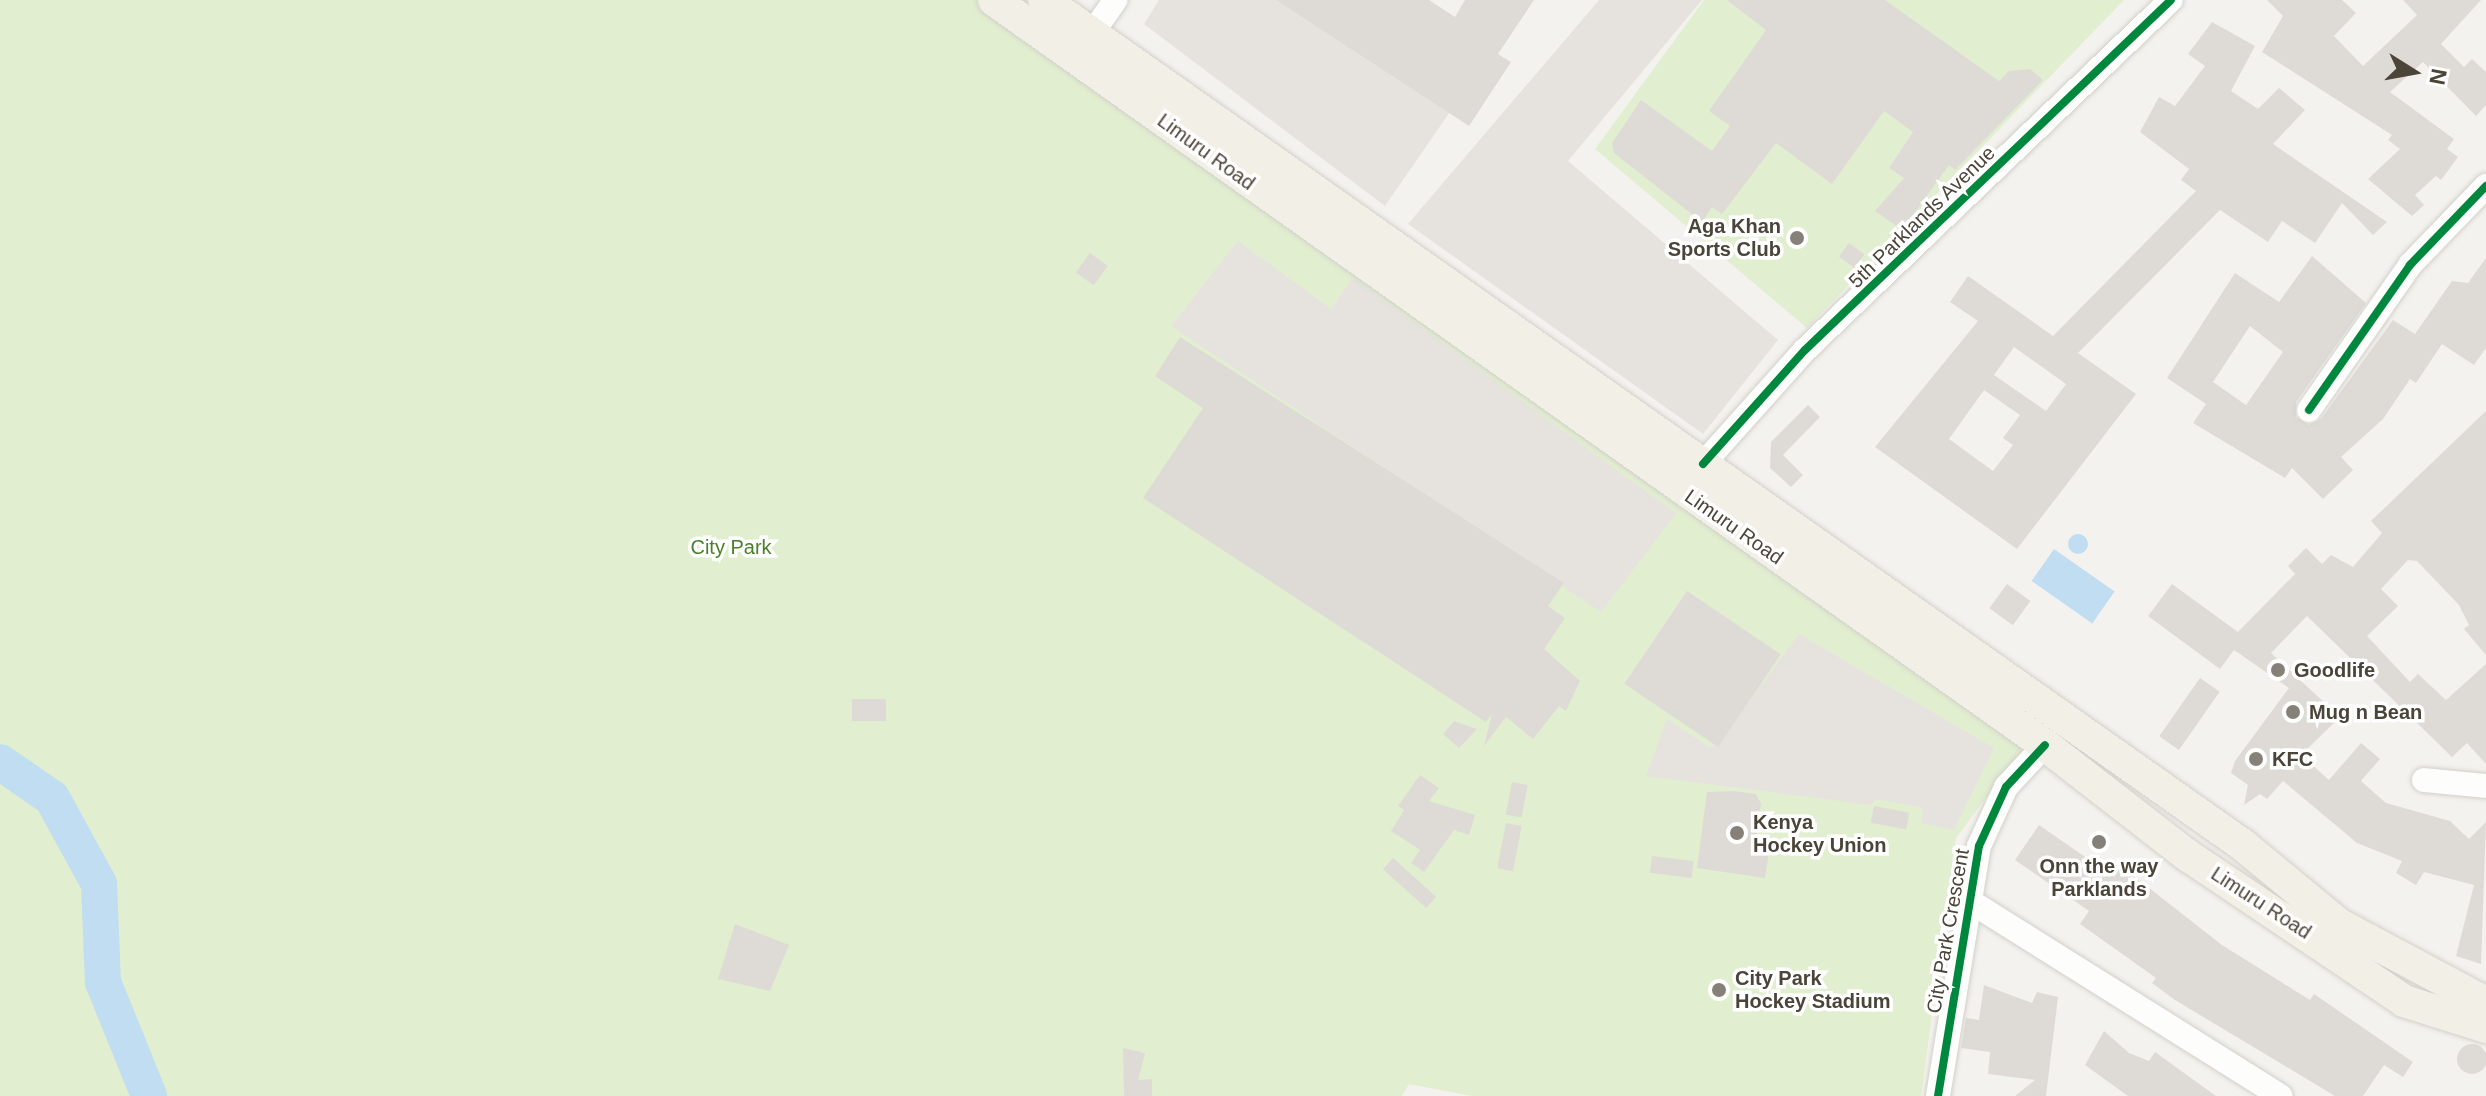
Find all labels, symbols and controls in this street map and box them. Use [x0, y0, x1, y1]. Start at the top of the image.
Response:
north arrow [2374, 32, 2454, 112]
text: N [2424, 66, 2452, 87]
street label: Limuru Road [1153, 109, 1259, 195]
street label: 5th Parklands Avenue [1843, 141, 2001, 293]
place label: Aga Khan Sports Club [1668, 214, 1781, 261]
marker: Aga Khan Sports Club [1788, 229, 1806, 247]
street label: Limuru Road [1680, 484, 1788, 570]
park label: City Park [690, 535, 772, 559]
place label: Goodlife [2294, 658, 2375, 682]
marker: Goodlife [2269, 661, 2287, 679]
place label: Mug n Bean [2309, 700, 2422, 724]
marker: Mug n Bean [2284, 703, 2302, 721]
place label: KFC [2272, 747, 2313, 771]
marker: KFC [2247, 750, 2265, 768]
place label: Kenya Hockey Union [1753, 810, 1886, 857]
marker: Kenya Hockey Union [1728, 824, 1746, 842]
marker: Onn the way Parklands [2090, 833, 2108, 851]
street label: City Park Crescent [1922, 847, 1974, 1015]
place label: Onn the way Parklands [2040, 854, 2158, 901]
street label: Limuru Road [2206, 862, 2316, 944]
place label: City Park Hockey Stadium [1735, 966, 1891, 1013]
marker: City Park Hockey Stadium [1710, 981, 1728, 999]

